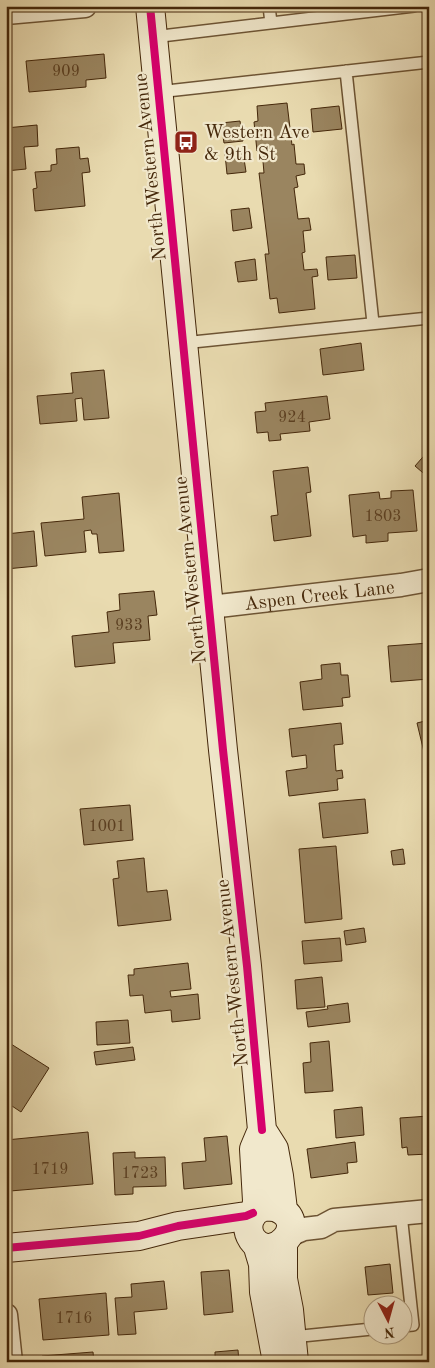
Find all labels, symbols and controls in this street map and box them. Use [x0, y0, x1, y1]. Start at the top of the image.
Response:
house number: 909 [52, 64, 80, 80]
street label: North Western Avenue [132, 72, 171, 262]
place label: Western Ave & 9th St [204, 124, 309, 165]
bus stop icon: Western Ave & 9th St [173, 129, 199, 155]
house number: 924 [278, 410, 306, 426]
street label: North Western Avenue [172, 475, 211, 665]
house number: 1803 [364, 509, 402, 525]
street label: Aspen Creek Lane [243, 579, 396, 615]
house number: 933 [115, 618, 143, 634]
house number: 1001 [88, 819, 126, 835]
street label: North Western Avenue [214, 878, 253, 1068]
house number: 1719 [31, 1162, 69, 1178]
house number: 1723 [121, 1166, 159, 1182]
north arrow [362, 1296, 412, 1346]
house number: 1716 [55, 1311, 93, 1327]
text: N [383, 1324, 395, 1339]

